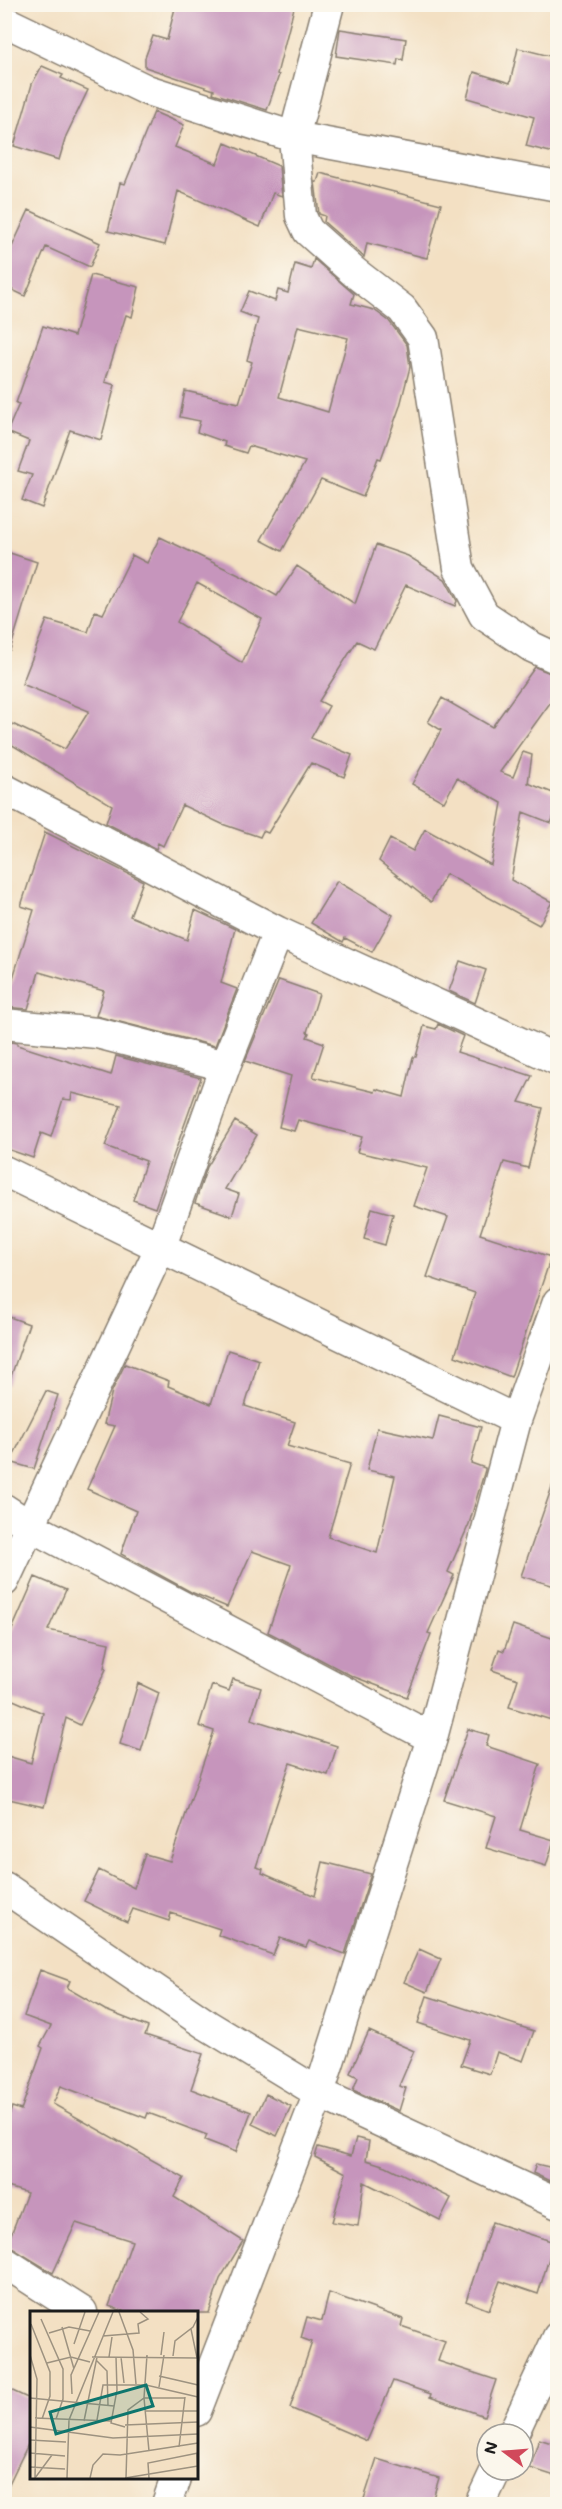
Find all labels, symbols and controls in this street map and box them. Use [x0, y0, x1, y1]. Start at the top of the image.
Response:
inset map [30, 2311, 198, 2479]
north arrow [475, 2422, 535, 2482]
text: N [478, 2439, 502, 2456]

